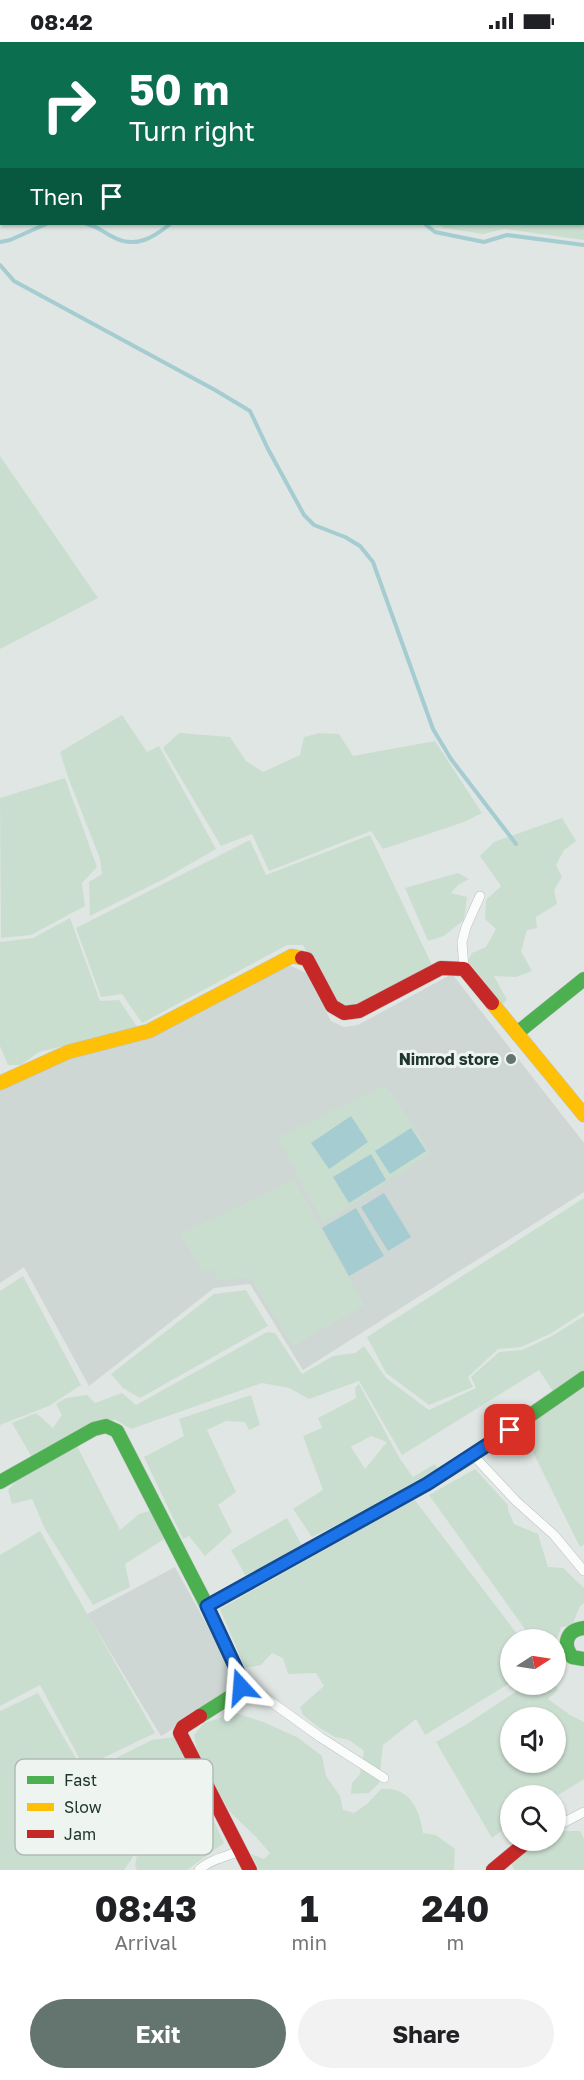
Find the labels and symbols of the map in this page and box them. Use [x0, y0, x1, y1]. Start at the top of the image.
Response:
place label: Nimrod store [399, 1049, 499, 1069]
marker: Nimrod store [504, 1052, 518, 1066]
pin [484, 1404, 535, 1455]
north arrow [500, 1629, 566, 1695]
position arrow [209, 1655, 273, 1719]
legend [15, 1759, 213, 1855]
text: Fast [64, 1770, 97, 1790]
text: Slow [64, 1797, 102, 1817]
text: Jam [64, 1824, 96, 1844]

